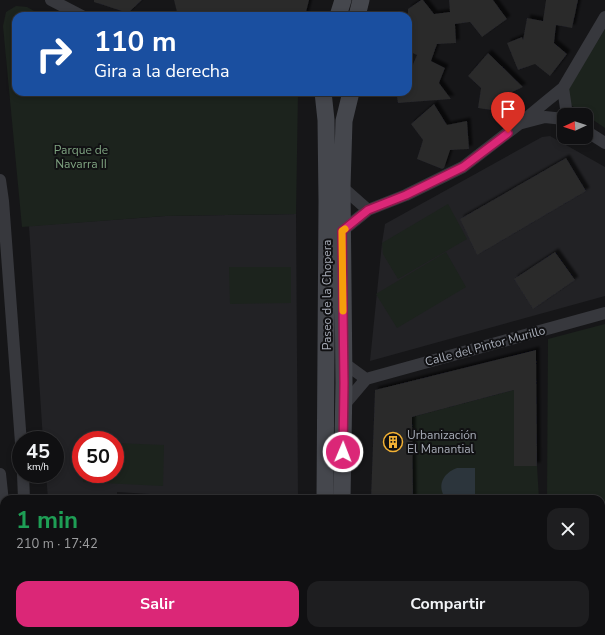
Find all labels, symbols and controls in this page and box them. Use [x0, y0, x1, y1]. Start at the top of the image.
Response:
text: 110 m [94, 23, 177, 61]
icon: right [28, 28, 80, 80]
text: Gira a la derecha [94, 59, 230, 83]
pin [491, 92, 525, 133]
icon: arrive [497, 98, 519, 120]
north arrow [557, 108, 593, 144]
map controls [557, 108, 593, 144]
park label: Parque de Navarra II [54, 142, 108, 172]
street label: Paseo de la Chopera [319, 240, 335, 350]
street label: Calle del Pintor Murillo [423, 322, 547, 370]
place label: Urbanización El Manantial [407, 427, 477, 457]
speed limit sign: 50 [72, 431, 124, 483]
position arrow [322, 431, 364, 473]
building icon: Urbanización El Manantial [382, 431, 404, 453]
text: 45 [26, 438, 50, 465]
text: km/h [27, 460, 49, 474]
text: 1 min [16, 504, 78, 536]
button: close [547, 508, 589, 550]
text: 210 m · 17:42 [16, 535, 98, 553]
button: Salir [16, 581, 299, 627]
button: Compartir [307, 581, 589, 627]

